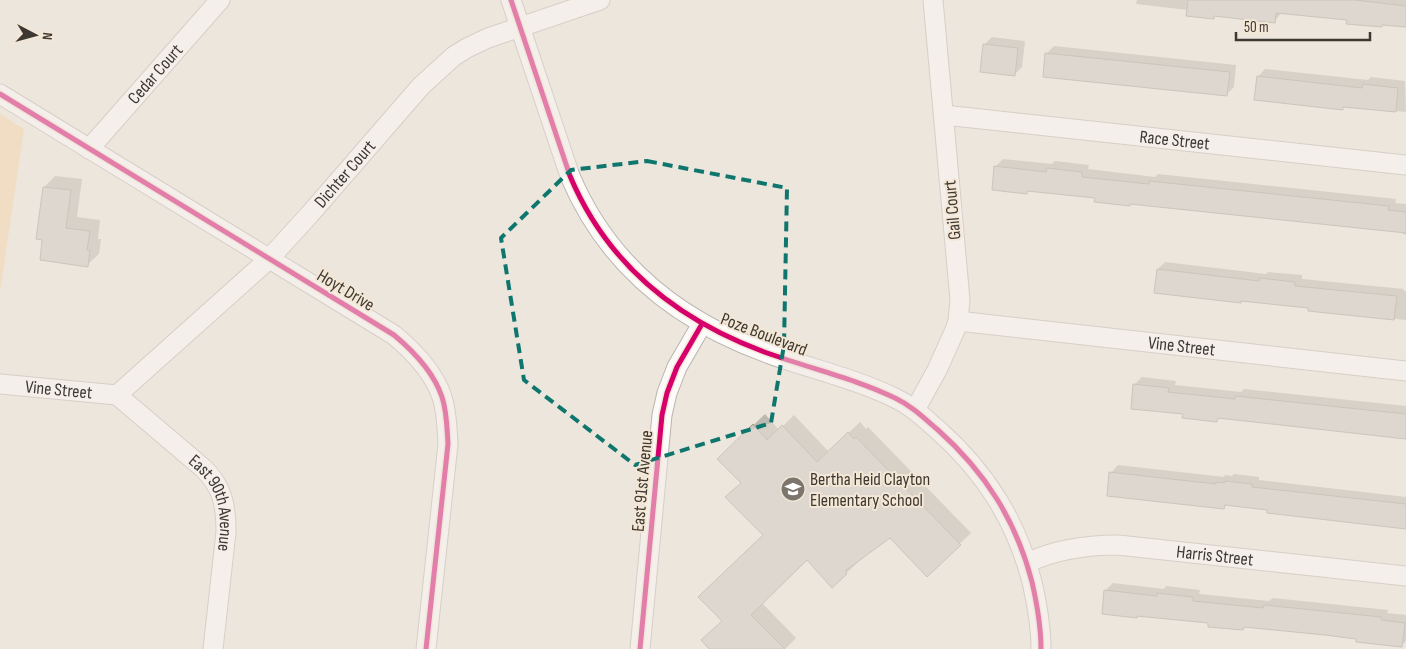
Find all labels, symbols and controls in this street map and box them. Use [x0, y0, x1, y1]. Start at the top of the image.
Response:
north arrow [10, 10, 60, 60]
scale bar [1236, 10, 1370, 42]
text: 50 m [1244, 18, 1269, 37]
text: N [39, 32, 56, 41]
street label: Cedar Court [123, 40, 188, 109]
street label: Race Street [1139, 126, 1211, 155]
street label: Dichter Court [310, 136, 380, 212]
street label: Gail Court [939, 179, 966, 241]
street label: Hoyt Drive [313, 265, 378, 316]
street label: Poze Boulevard [718, 308, 810, 361]
street label: Vine Street [1147, 332, 1217, 361]
street label: Vine Street [24, 376, 94, 404]
street label: East 91st Avenue [628, 429, 657, 533]
street label: East 90th Avenue [184, 450, 236, 552]
place label: Bertha Heid Clayton Elementary School [810, 469, 930, 511]
school or university icon: Bertha Heid Clayton Elementary School [780, 476, 806, 502]
street label: Harris Street [1175, 541, 1255, 571]

